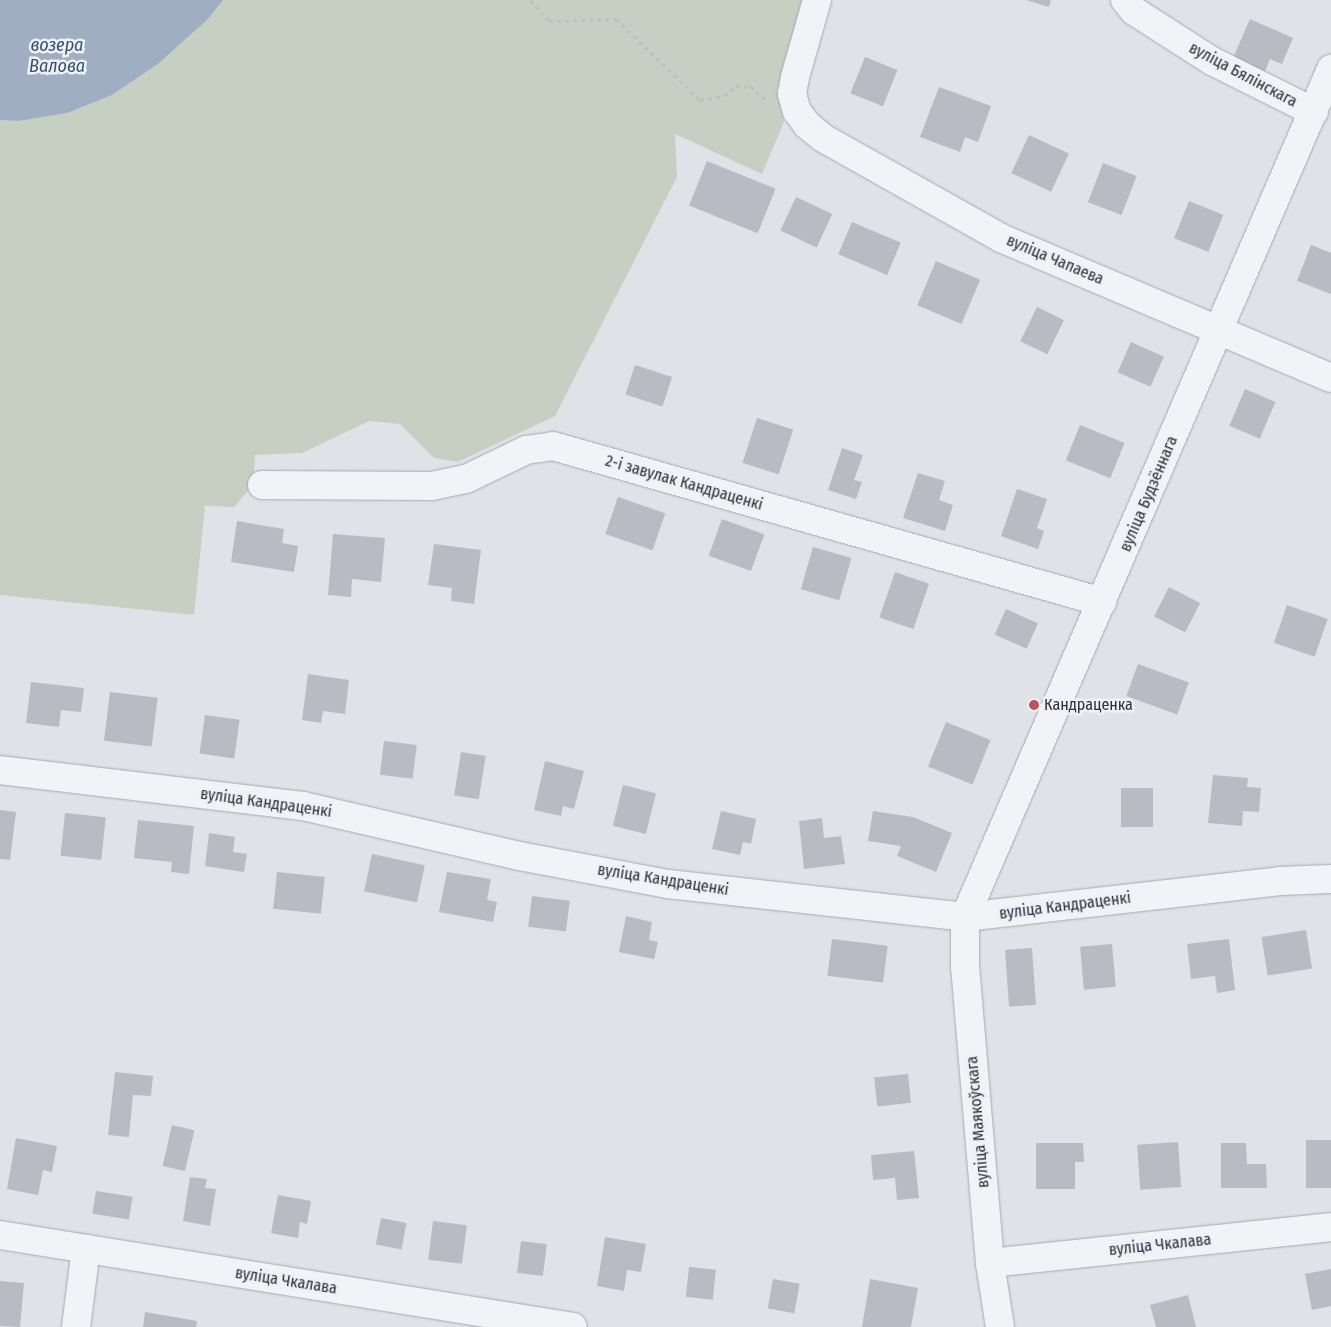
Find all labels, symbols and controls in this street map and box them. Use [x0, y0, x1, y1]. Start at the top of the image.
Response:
water label: возера Валова [29, 35, 85, 78]
street label: вуліца Бялінскага [1186, 38, 1300, 112]
street label: вуліца Чапаева [1004, 231, 1106, 289]
street label: вуліца Будзённага [1116, 433, 1182, 555]
street label: 2-і завулак Кандраценкі [603, 451, 765, 515]
place label: Кандраценка [1044, 695, 1133, 715]
marker: Кандраценка [1028, 699, 1040, 711]
street label: вуліца Кандраценкі [199, 784, 333, 822]
street label: вуліца Кандраценкі [596, 860, 730, 900]
street label: вуліца Кандраценкі [998, 888, 1132, 924]
street label: вуліца Маякоўскага [963, 1055, 993, 1189]
street label: вуліца Чкалава [1108, 1230, 1212, 1260]
street label: вуліца Чкалава [234, 1263, 338, 1299]

